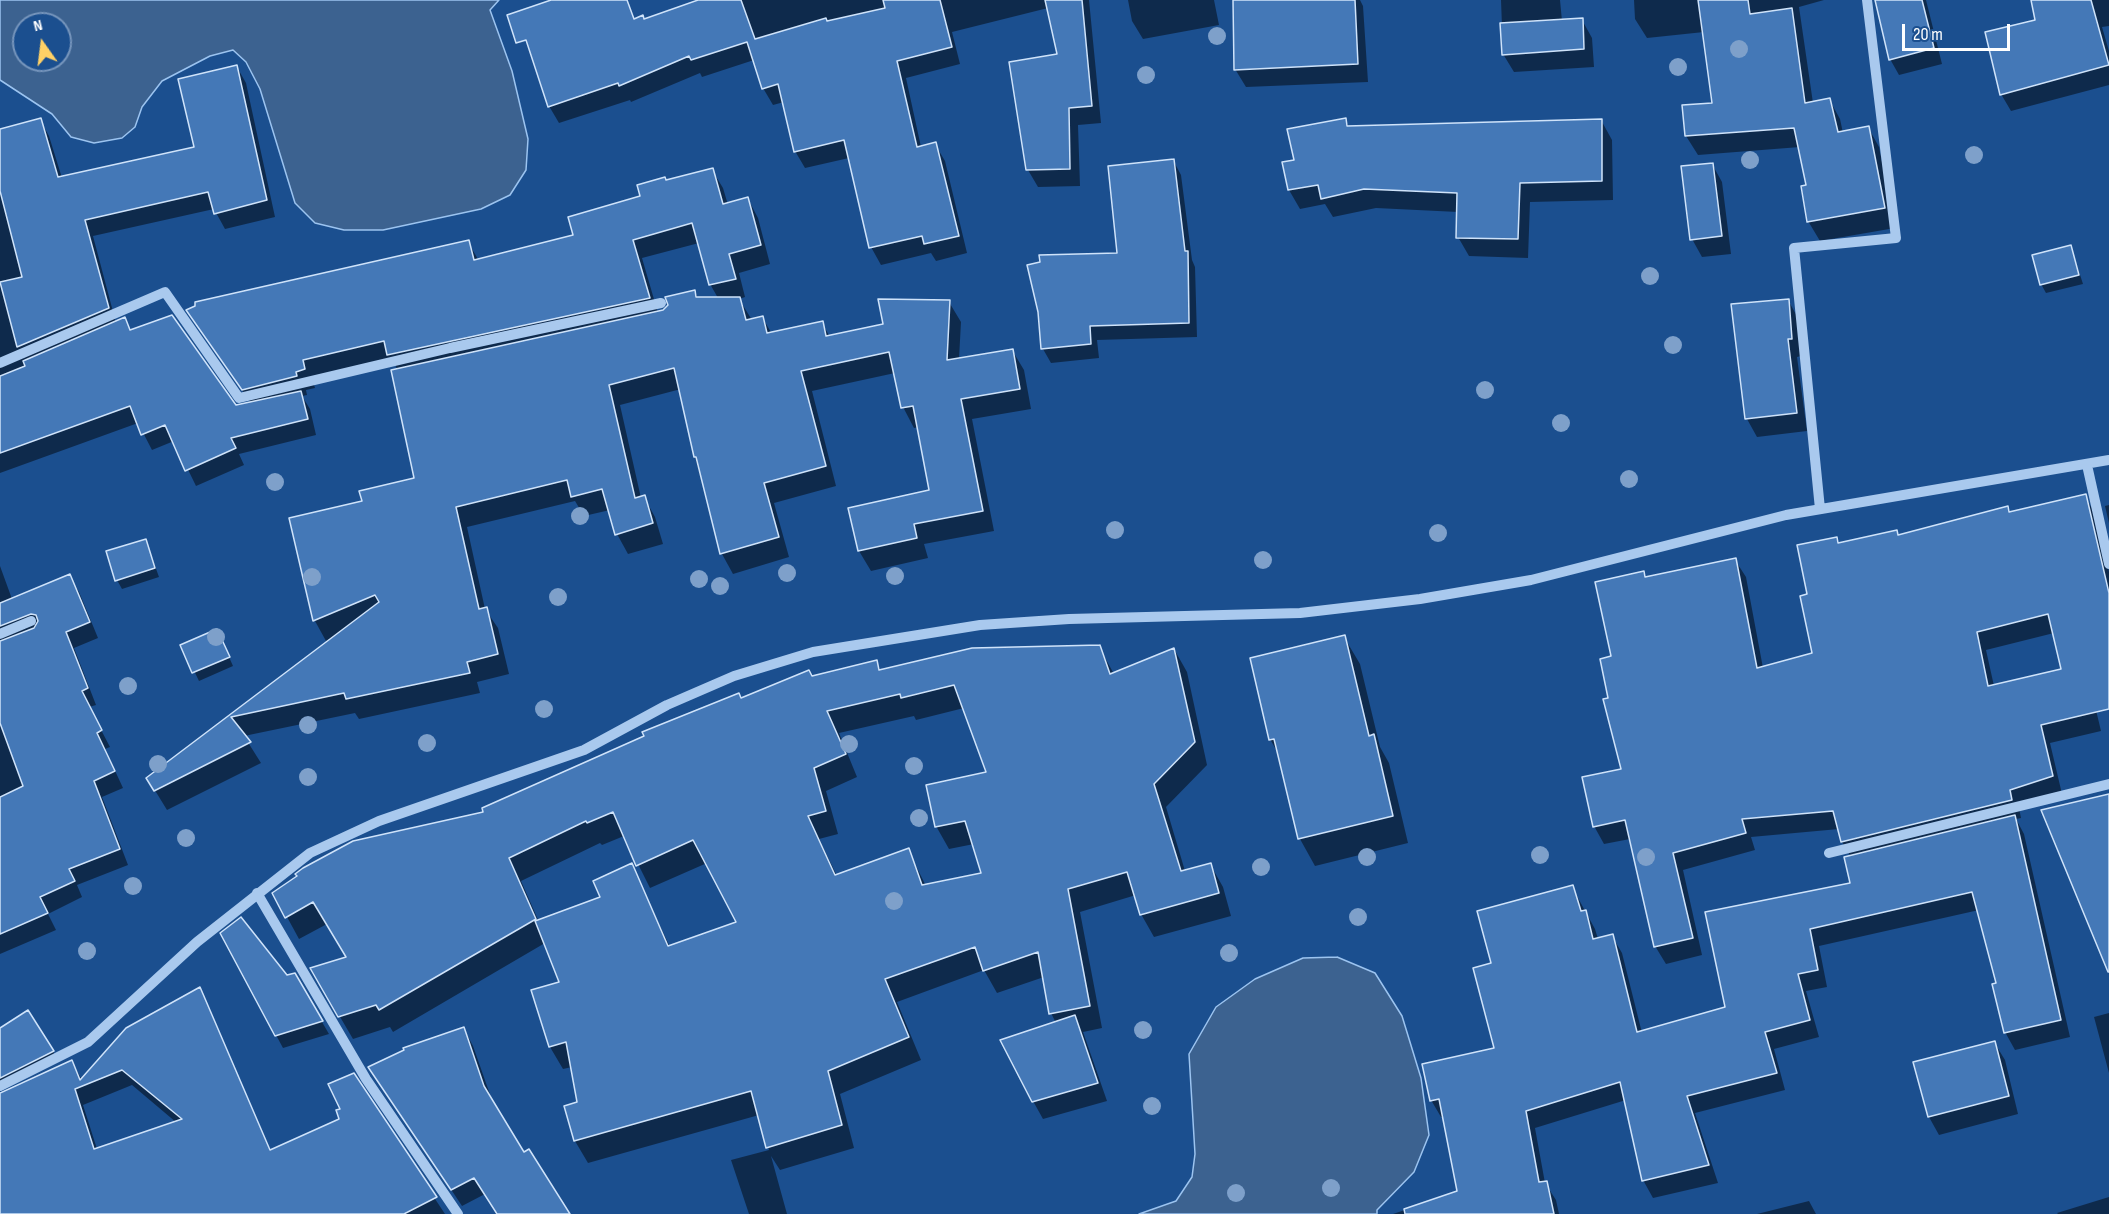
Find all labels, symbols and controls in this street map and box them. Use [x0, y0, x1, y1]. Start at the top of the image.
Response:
north arrow [12, 12, 72, 72]
scale bar [1905, 12, 2013, 50]
text: N [32, 16, 44, 36]
text: 20 m [1913, 24, 1943, 45]

